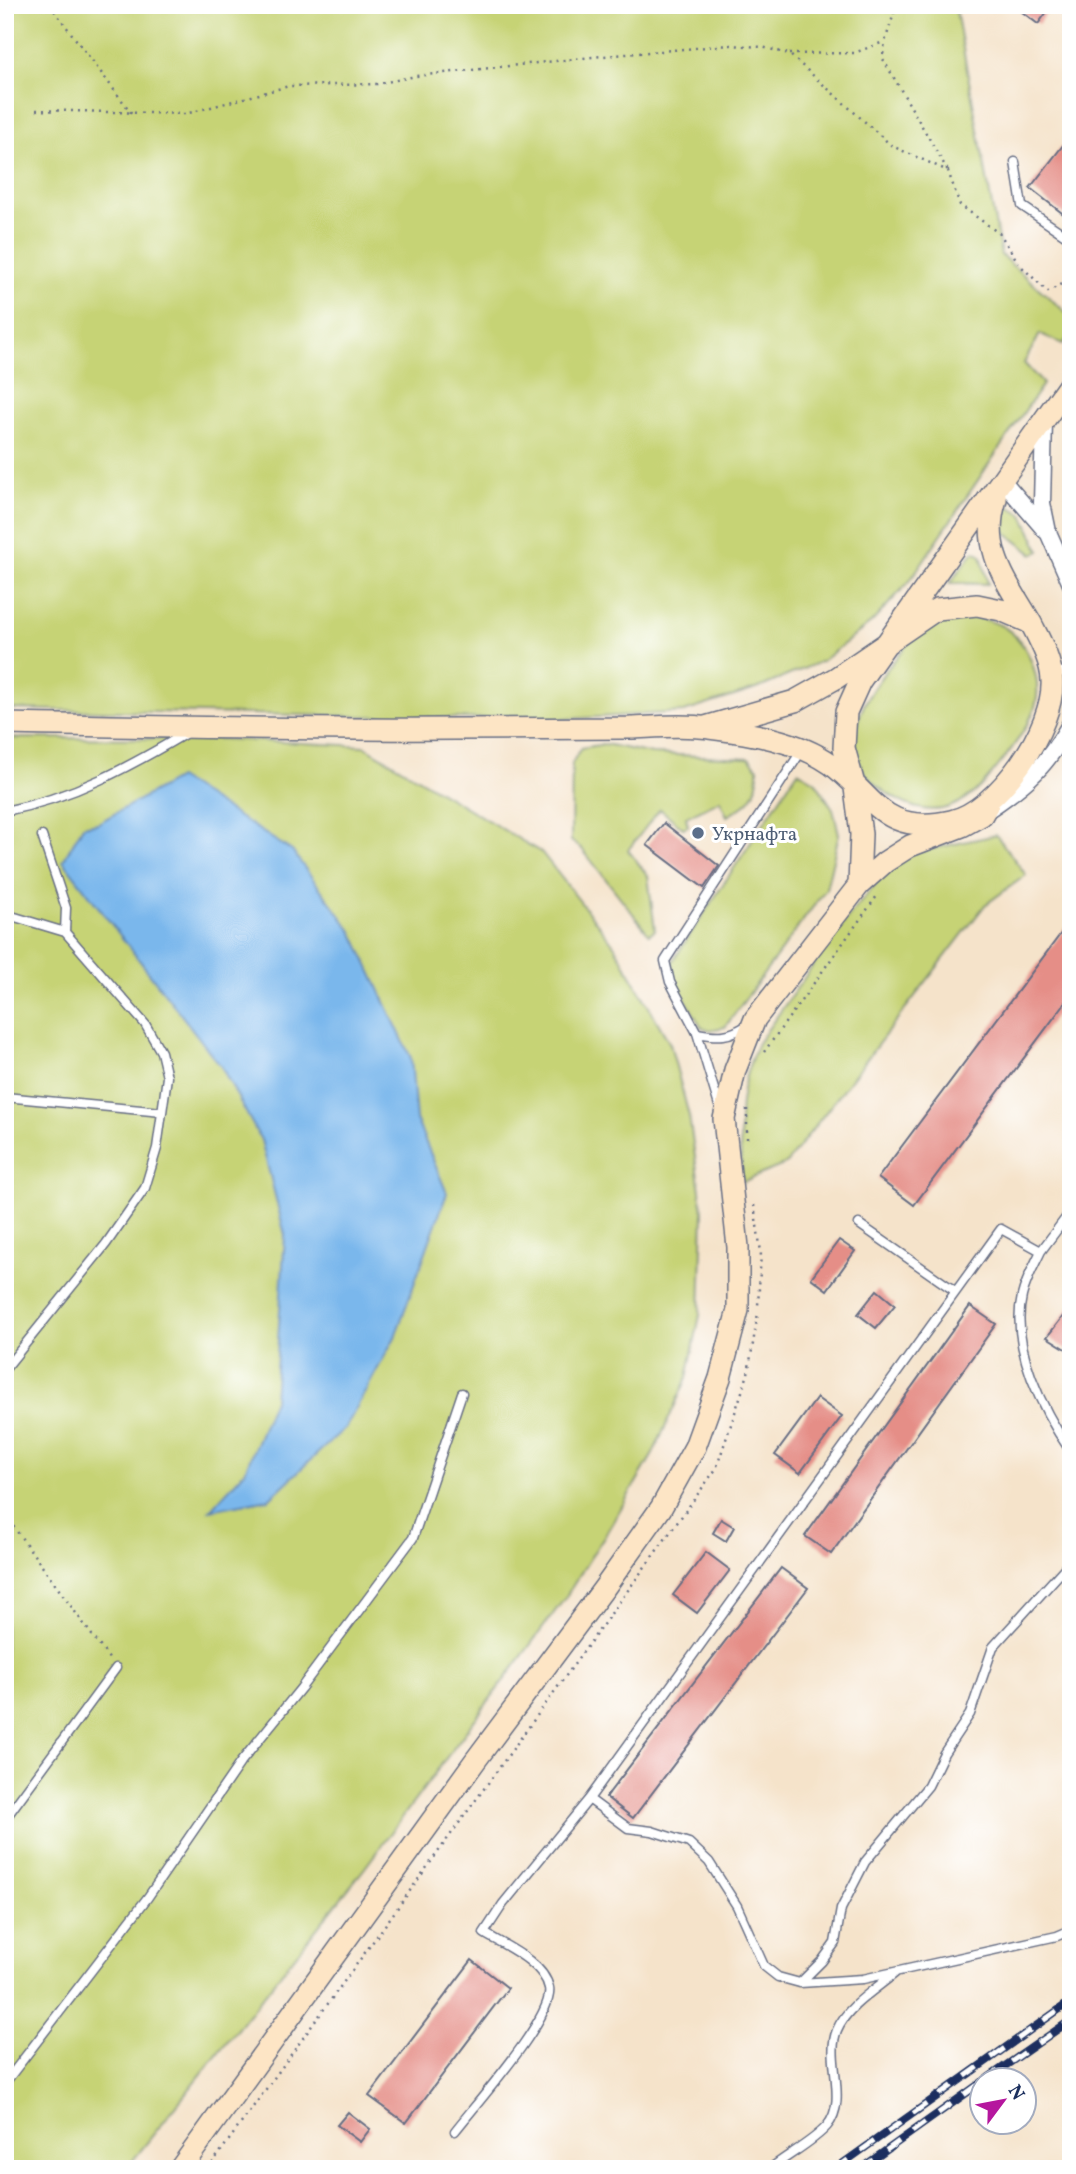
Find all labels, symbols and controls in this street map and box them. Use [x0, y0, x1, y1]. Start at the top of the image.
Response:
place label: Укрнафта [712, 822, 797, 848]
marker: Укрнафта [690, 825, 706, 841]
north arrow [968, 2066, 1038, 2136]
text: N [1001, 2080, 1031, 2106]

